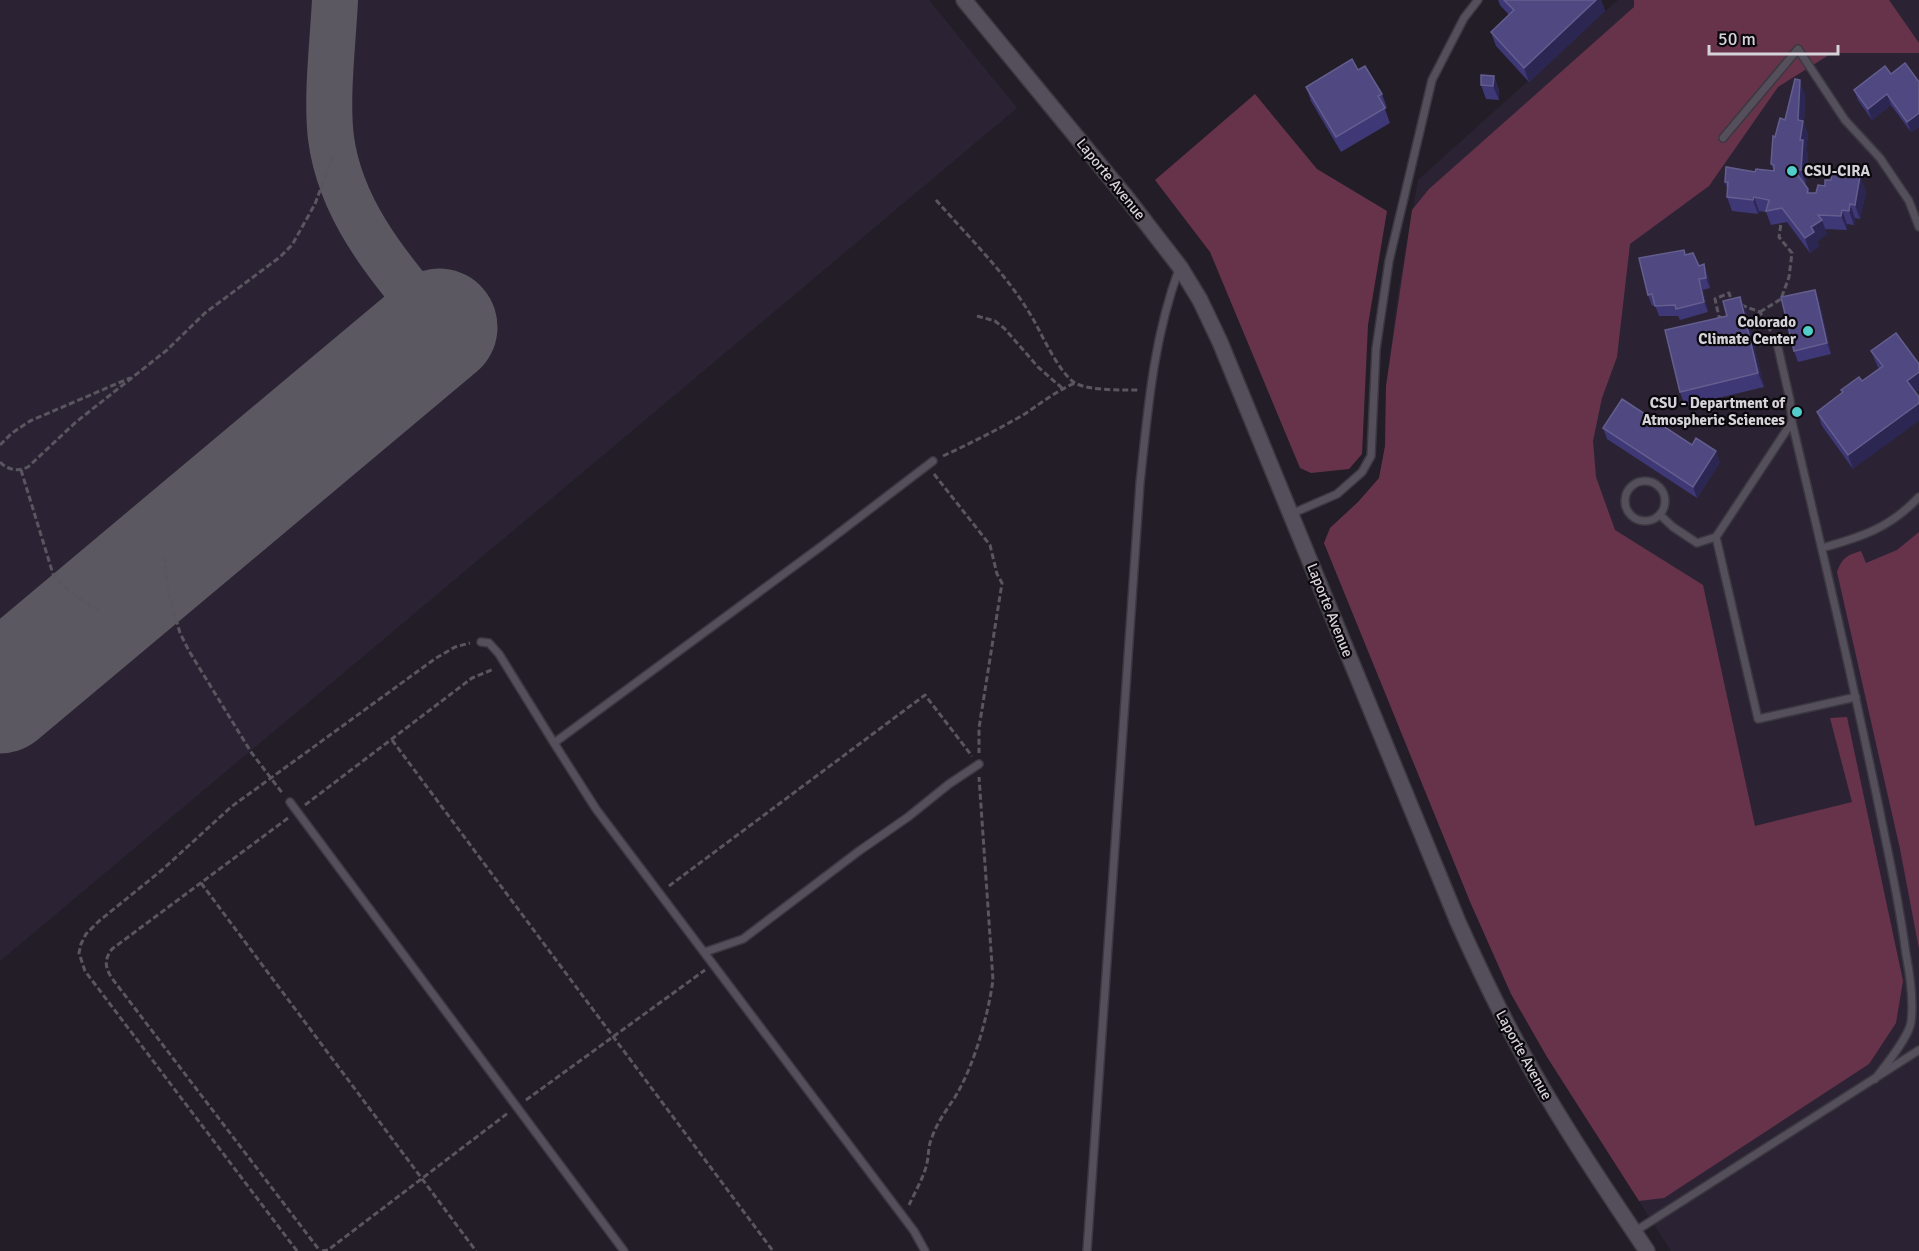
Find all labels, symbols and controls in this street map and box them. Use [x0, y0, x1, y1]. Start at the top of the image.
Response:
scale bar [1709, 18, 1838, 56]
text: 50 m [1718, 28, 1756, 50]
street label: Laporte Avenue [1073, 135, 1149, 223]
place label: CSU-CIRA [1804, 162, 1870, 180]
marker: CSU-CIRA [1785, 164, 1799, 178]
place label: Colorado Climate Center [1698, 313, 1796, 348]
marker: Colorado Climate Center [1801, 324, 1815, 338]
place label: CSU - Department of Atmospheric Sciences [1642, 394, 1787, 429]
marker: CSU - Department of Atmospheric Sciences [1790, 405, 1804, 419]
street label: Laporte Avenue [1303, 560, 1357, 660]
street label: Laporte Avenue [1492, 1007, 1556, 1103]

